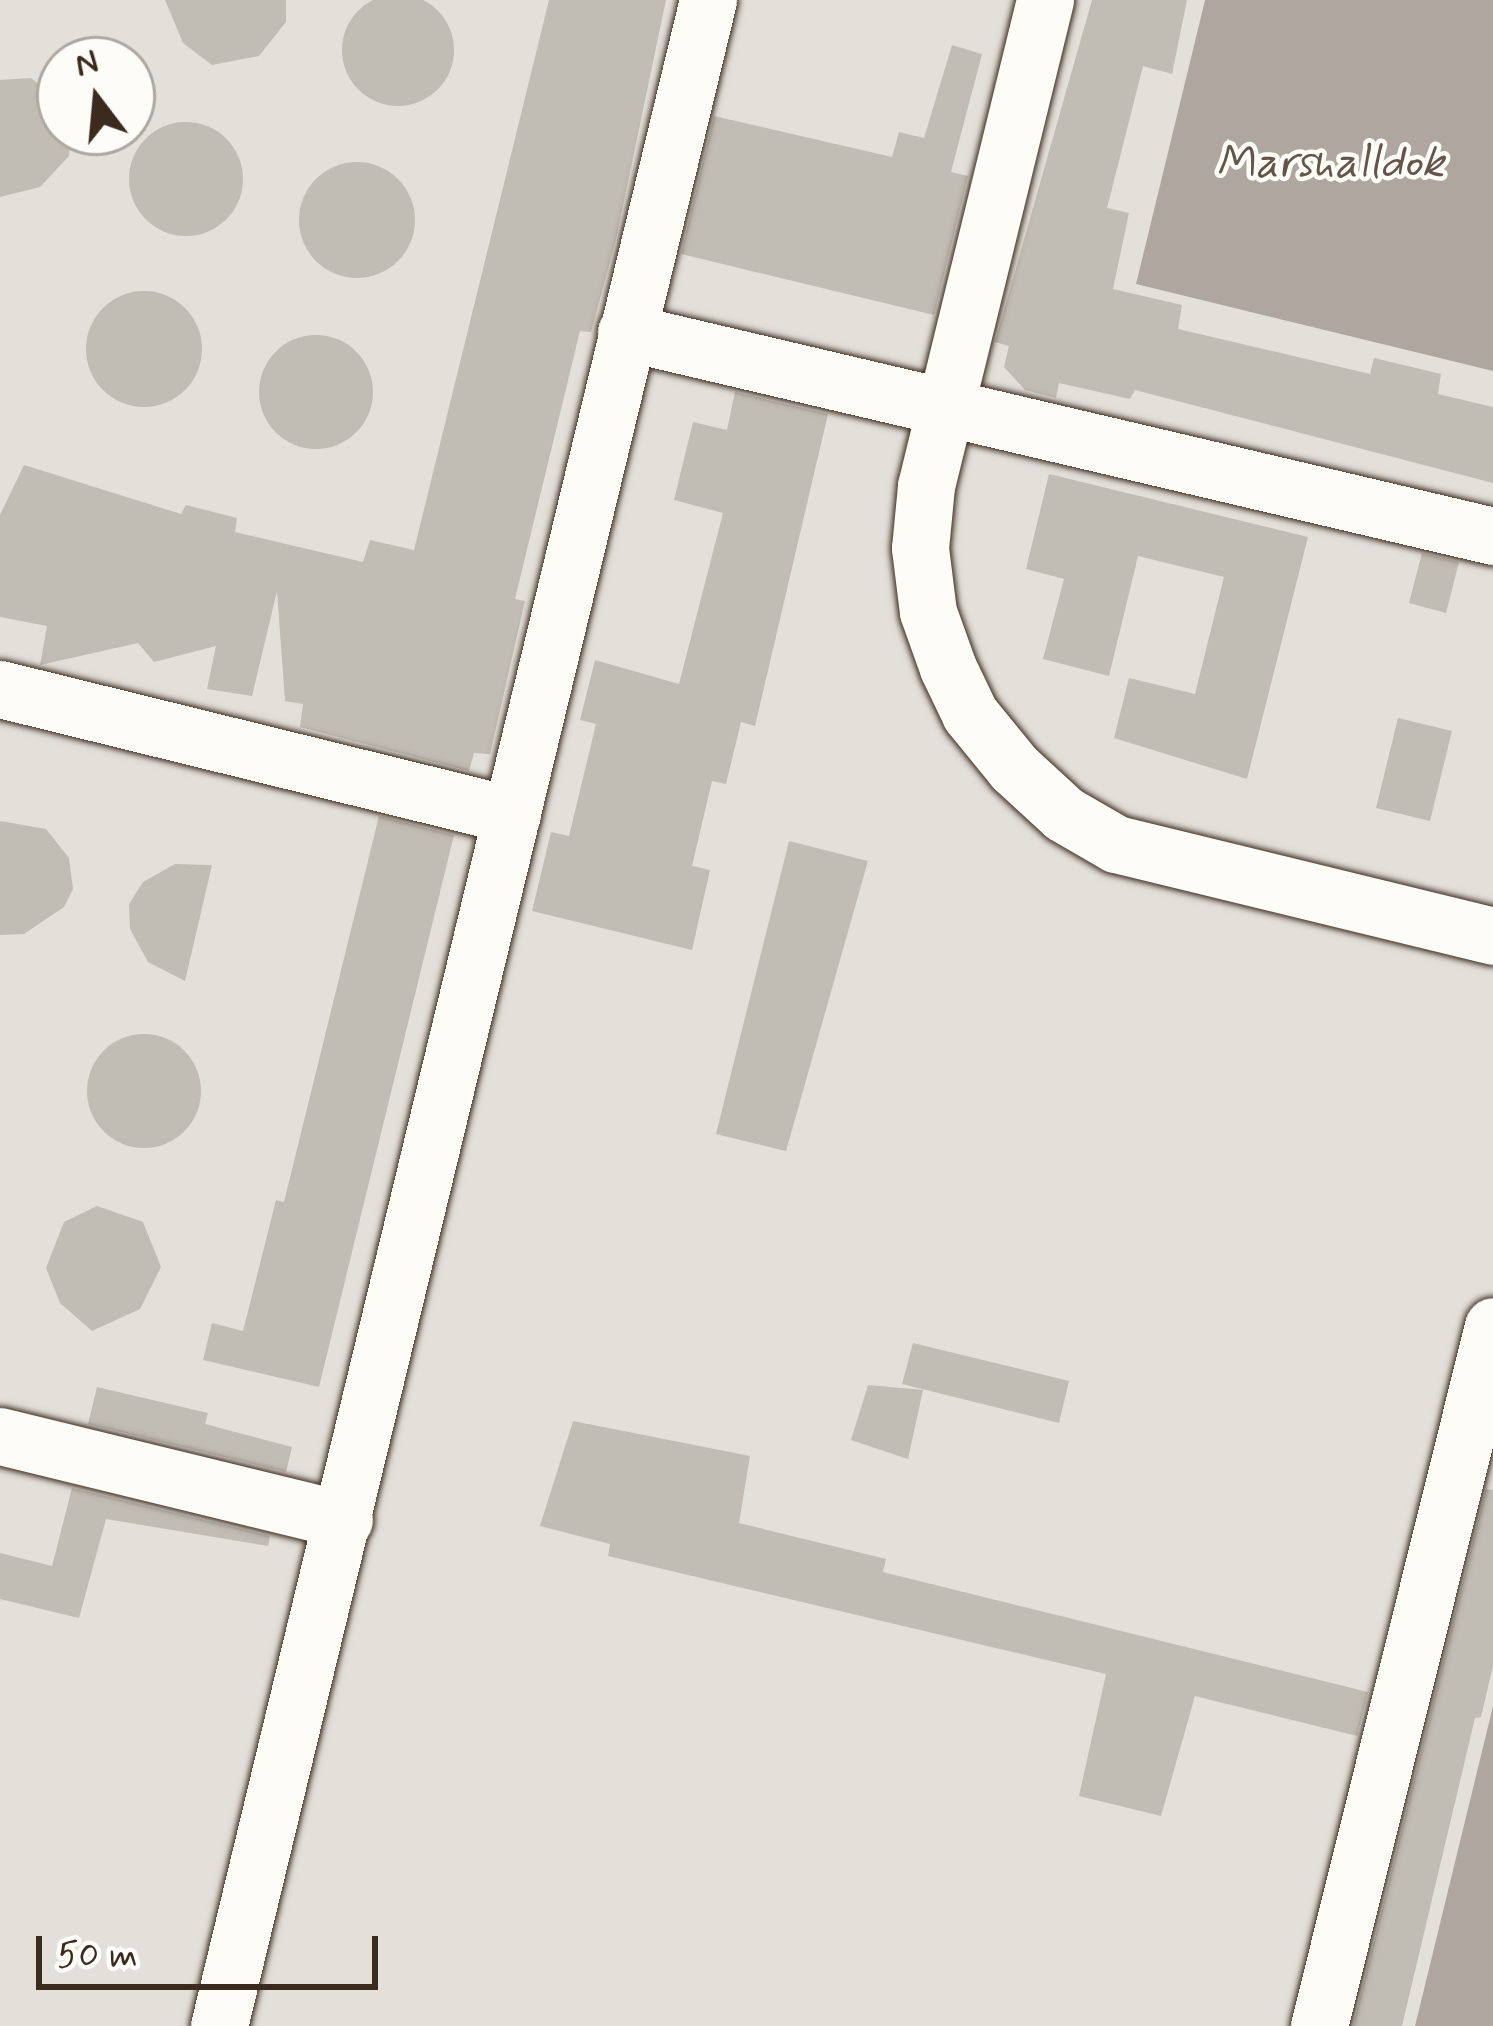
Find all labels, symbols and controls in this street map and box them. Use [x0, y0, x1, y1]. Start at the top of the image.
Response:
north arrow [36, 36, 156, 156]
text: N [70, 40, 104, 88]
water label: Marshalldok [1216, 137, 1444, 191]
scale bar [42, 1912, 384, 1986]
text: 50 m [57, 1933, 138, 1980]

